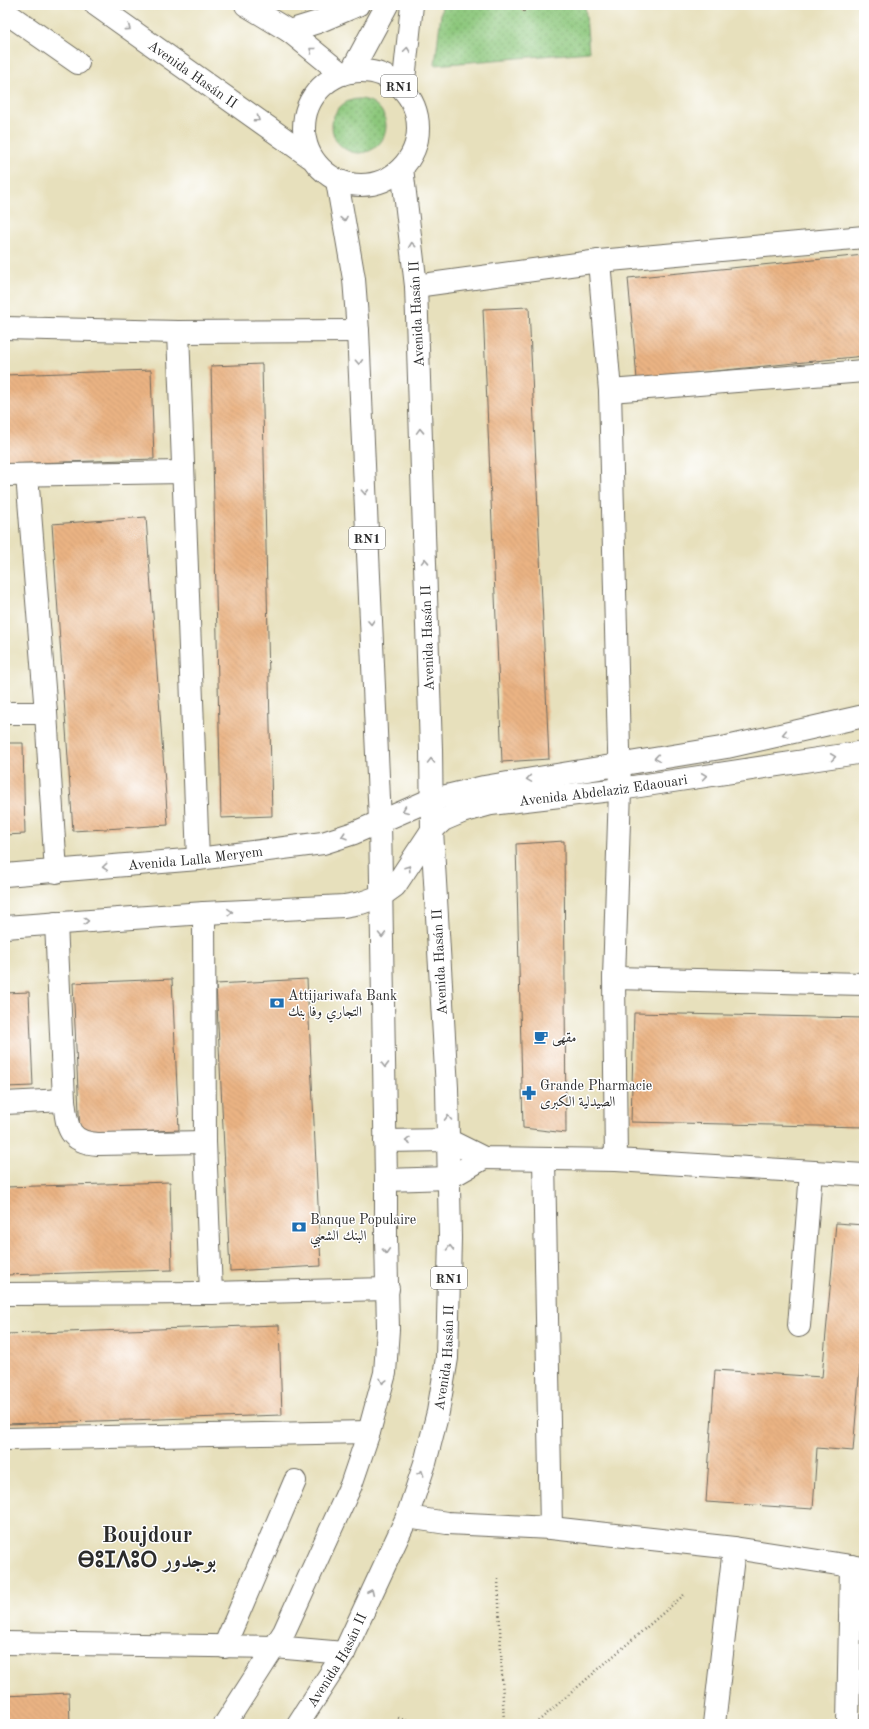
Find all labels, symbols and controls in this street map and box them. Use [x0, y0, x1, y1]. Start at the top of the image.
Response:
one-way arrow [123, 23, 130, 30]
street label: Avenida Hasán II [145, 38, 240, 111]
one-way arrow [309, 47, 316, 54]
one-way arrow [402, 47, 411, 53]
road number: RN1 [381, 75, 417, 97]
one-way arrow [253, 114, 260, 122]
one-way arrow [339, 216, 348, 222]
one-way arrow [407, 242, 416, 248]
street label: Avenida Hasán II [407, 261, 427, 367]
one-way arrow [355, 359, 363, 365]
one-way arrow [416, 428, 425, 434]
one-way arrow [361, 489, 369, 495]
road number: RN1 [349, 527, 385, 549]
one-way arrow [421, 558, 429, 564]
street label: Avenida Hasán II [419, 585, 437, 691]
one-way arrow [366, 619, 375, 625]
one-way arrow [782, 730, 788, 738]
one-way arrow [654, 753, 661, 762]
one-way arrow [830, 753, 836, 762]
one-way arrow [427, 758, 435, 764]
one-way arrow [701, 772, 707, 781]
street label: Avenida Abdelaziz Edaouari [518, 773, 689, 809]
one-way arrow [526, 774, 532, 783]
one-way arrow [402, 805, 410, 813]
one-way arrow [341, 831, 348, 840]
street label: Avenida Lalla Meryem [127, 845, 264, 873]
one-way arrow [102, 863, 108, 872]
one-way arrow [403, 865, 410, 872]
one-way arrow [227, 908, 233, 916]
street label: Avenida Hasán II [430, 909, 450, 1015]
one-way arrow [83, 916, 89, 925]
one-way arrow [378, 932, 386, 938]
place label: Attijariwafa Bank التجاري وفا بنك [288, 989, 397, 1023]
bank icon: Attijariwafa Bank التجاري وفا بنك [269, 995, 285, 1011]
cafe icon: مقهى [533, 1029, 549, 1045]
place label: مقهى [552, 1031, 576, 1047]
one-way arrow [381, 1062, 389, 1068]
place label: Grande Pharmacie الصيدلية الكبرى [540, 1079, 652, 1110]
pharmacy icon: Grande Pharmacie الصيدلية الكبرى [521, 1085, 537, 1101]
one-way arrow [443, 1115, 452, 1121]
one-way arrow [405, 1136, 411, 1145]
place label: Banque Populaire البنك الشعبي [310, 1213, 416, 1248]
bank icon: Banque Populaire البنك الشعبي [291, 1219, 307, 1235]
one-way arrow [446, 1245, 454, 1251]
one-way arrow [382, 1248, 391, 1254]
road number: RN1 [431, 1267, 467, 1289]
street label: Avenida Hasán II [432, 1305, 456, 1411]
one-way arrow [380, 1377, 388, 1384]
one-way arrow [417, 1469, 425, 1476]
district label: Boujdour ⴱⵓⵊⴷⵓⵔ بوجدور [78, 1525, 216, 1573]
one-way arrow [366, 1589, 374, 1597]
street label: Avenida Hasán II [305, 1611, 370, 1710]

